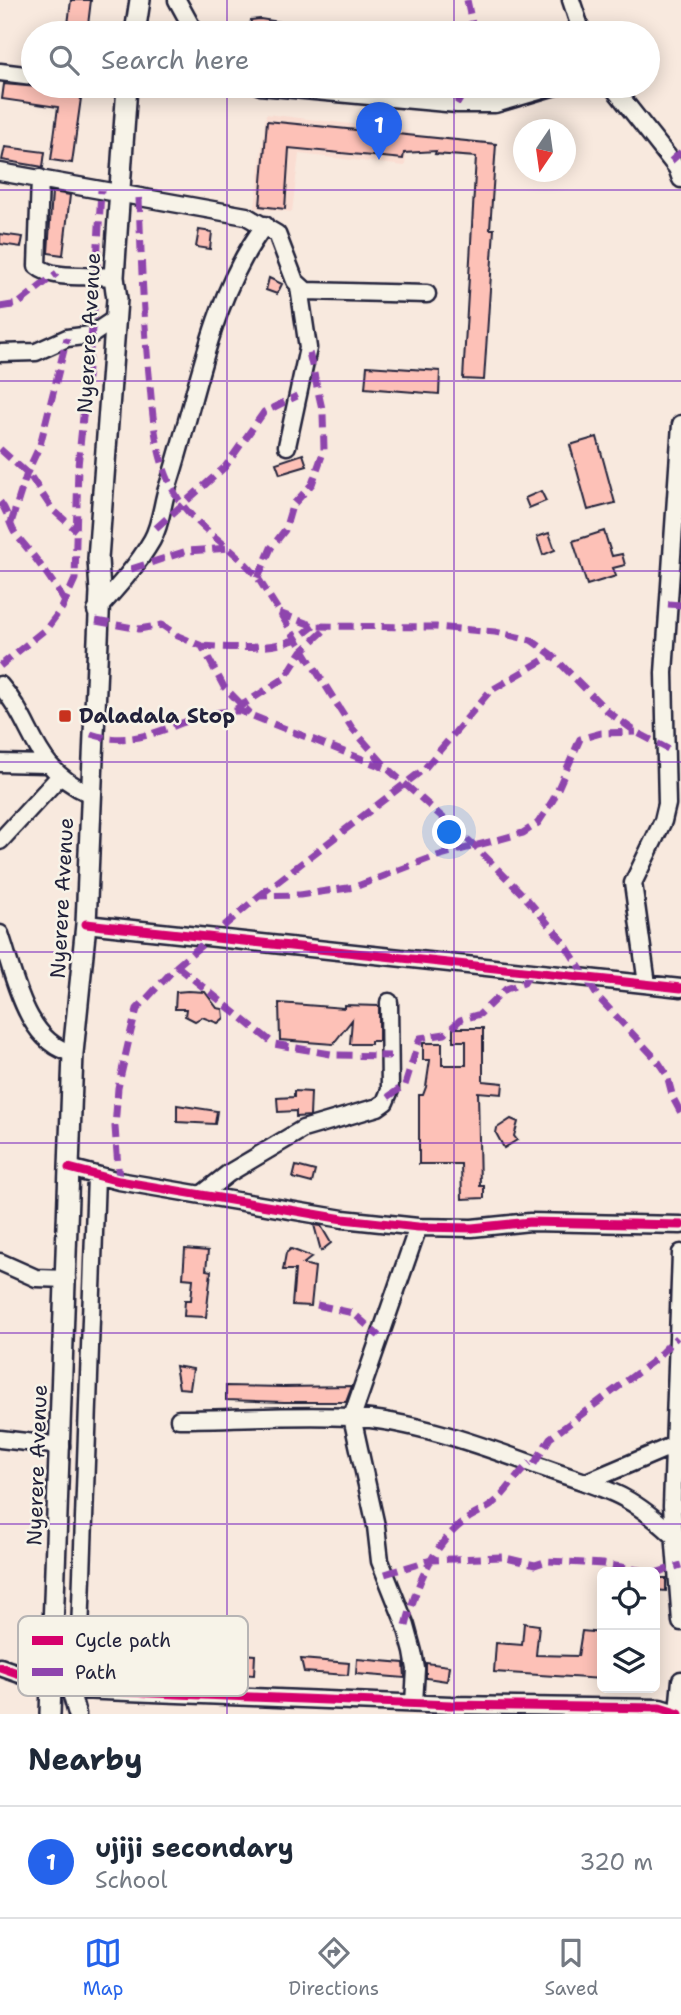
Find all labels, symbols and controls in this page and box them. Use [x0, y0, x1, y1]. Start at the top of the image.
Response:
search box [21, 21, 660, 98]
icon: search [45, 41, 83, 79]
text: Search here [101, 42, 250, 77]
pin: 1 [356, 102, 402, 160]
north arrow [513, 119, 576, 182]
street label: Nyerere Avenue [71, 252, 107, 414]
place label: Daladala Stop [79, 702, 235, 730]
marker: Daladala Stop [57, 708, 73, 724]
your location [432, 815, 466, 849]
street label: Nyerere Avenue [44, 817, 80, 979]
street label: Nyerere Avenue [20, 1384, 54, 1546]
map controls [597, 1567, 660, 1693]
button: locate [597, 1567, 660, 1630]
legend [18, 1616, 248, 1696]
text: Cycle path [75, 1628, 171, 1653]
button: layers [597, 1630, 660, 1693]
text: Path [75, 1660, 117, 1685]
text: Nearby [28, 1739, 143, 1780]
text: ujiji secondary [95, 1830, 294, 1865]
text: 1 [46, 1847, 56, 1877]
text: 320 m [579, 1847, 653, 1877]
text: School [95, 1865, 167, 1895]
tab: Map [83, 1934, 123, 2001]
tab: Directions [289, 1934, 379, 2001]
tab: Saved [544, 1934, 598, 2001]

